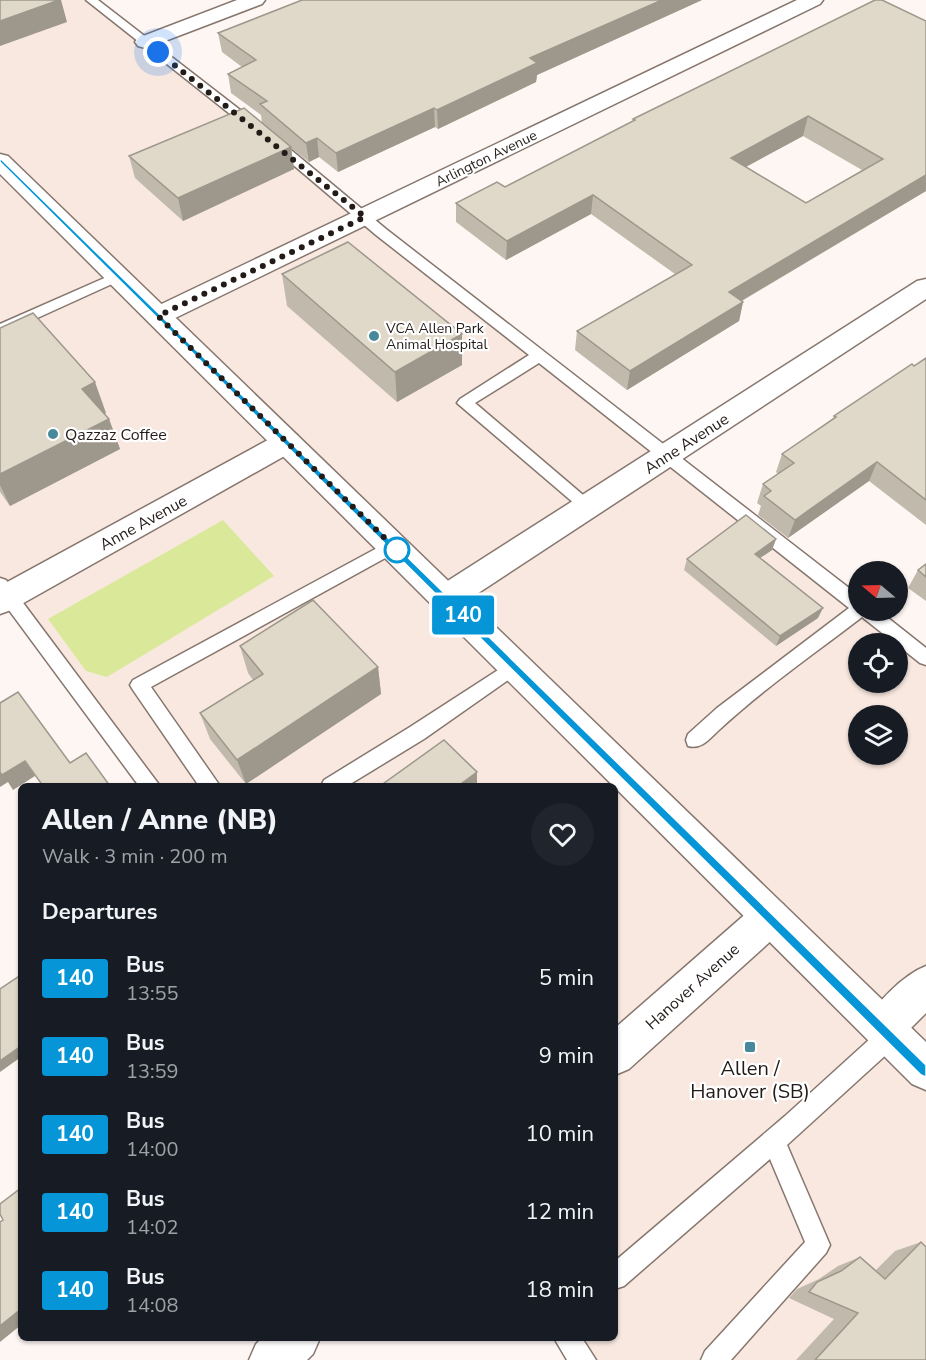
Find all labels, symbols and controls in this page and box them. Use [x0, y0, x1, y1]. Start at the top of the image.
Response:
your location [143, 37, 173, 67]
street label: Arlington Avenue [432, 126, 540, 191]
place label: VCA Allen Park Animal Hospital [385, 319, 488, 354]
marker: VCA Allen Park Animal Hospital [367, 329, 381, 343]
street label: Anne Avenue [640, 408, 733, 479]
place label: Qazzaz Coffee [65, 424, 167, 446]
marker: Qazzaz Coffee [46, 427, 60, 441]
street label: Anne Avenue [96, 490, 191, 556]
unlabelled marker [384, 537, 410, 563]
north arrow [848, 561, 908, 621]
map controls [848, 561, 908, 765]
line badge: 140 [428, 596, 498, 634]
text: 140 [444, 601, 482, 629]
button: locate [848, 633, 908, 693]
button: layers [848, 705, 908, 765]
text: Allen / Anne (NB) [42, 801, 278, 839]
button: heart [531, 803, 594, 866]
text: Walk · 3 min · 200 m [42, 843, 228, 870]
text: Departures [42, 897, 157, 927]
street label: Hanover Avenue [641, 939, 744, 1035]
text: Bus [126, 950, 165, 980]
text: 5 min [539, 963, 594, 993]
text: 140 [56, 964, 94, 992]
text: 13:55 [126, 980, 179, 1007]
text: Bus [126, 1028, 165, 1058]
marker: Allen / Hanover (SB) [743, 1040, 757, 1054]
text: 9 min [539, 1041, 594, 1071]
text: 140 [56, 1042, 94, 1070]
place label: Allen / Hanover (SB) [690, 1055, 810, 1105]
text: 13:59 [126, 1058, 179, 1085]
text: Bus [126, 1106, 165, 1136]
text: 10 min [526, 1119, 594, 1149]
text: 140 [56, 1120, 94, 1148]
text: 14:00 [126, 1136, 179, 1163]
text: Bus [126, 1184, 165, 1214]
text: 12 min [526, 1197, 594, 1227]
text: 140 [56, 1198, 94, 1226]
text: 14:02 [126, 1214, 179, 1241]
text: Bus [126, 1262, 165, 1292]
text: 18 min [526, 1275, 594, 1305]
text: 140 [56, 1276, 94, 1304]
text: 14:08 [126, 1292, 179, 1319]

